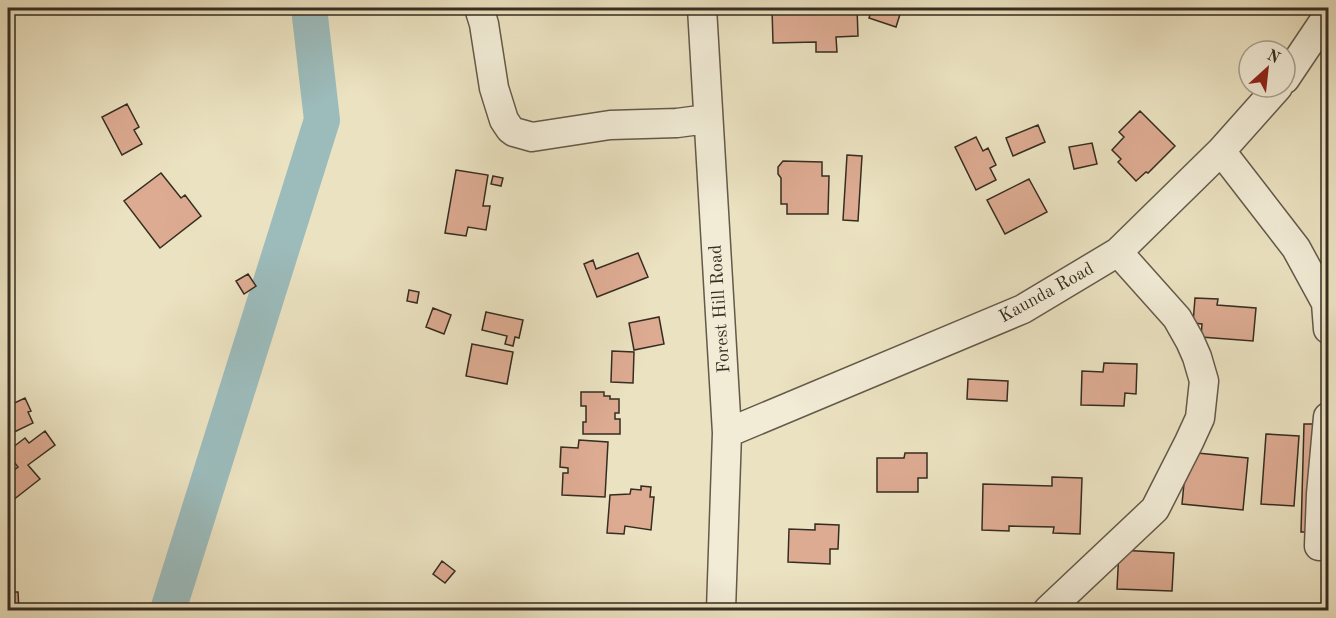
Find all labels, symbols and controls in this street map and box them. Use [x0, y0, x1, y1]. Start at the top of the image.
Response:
north arrow [1237, 39, 1297, 99]
text: N [1264, 48, 1283, 68]
street label: Forest Hill Road [707, 244, 733, 374]
street label: Kaunda Road [996, 259, 1097, 326]

